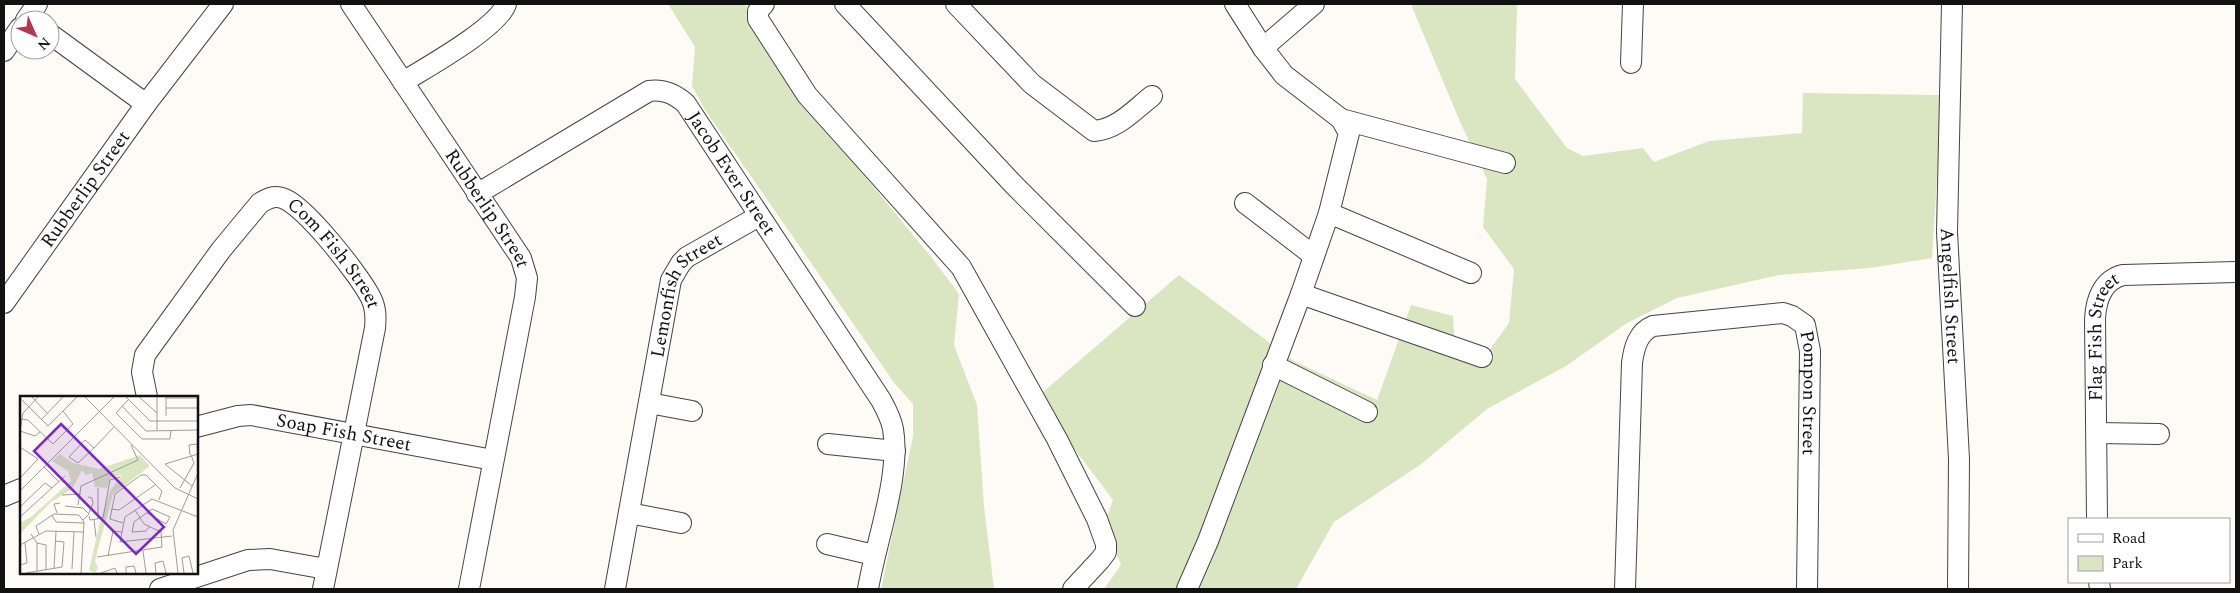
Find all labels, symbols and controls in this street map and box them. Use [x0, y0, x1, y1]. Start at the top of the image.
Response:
north arrow [10, 10, 60, 60]
text: N [32, 32, 55, 55]
street label: Jacob Ever Street [680, 105, 783, 241]
street label: Rubberlip Street [33, 124, 137, 254]
street label: Rubberlip Street [437, 143, 538, 272]
street label: Com Fish Street [281, 190, 388, 312]
street label: Lemonfish Street [643, 225, 728, 360]
street label: Angelfish Street [1932, 227, 1968, 365]
street label: Flag Fish Street [2080, 264, 2125, 401]
street label: Pompon Street [1792, 328, 1824, 456]
inset map [20, 396, 198, 573]
street label: Soap Fish Street [274, 406, 414, 459]
legend [2068, 518, 2230, 583]
text: Road [2112, 527, 2146, 550]
text: Park [2112, 552, 2143, 575]

